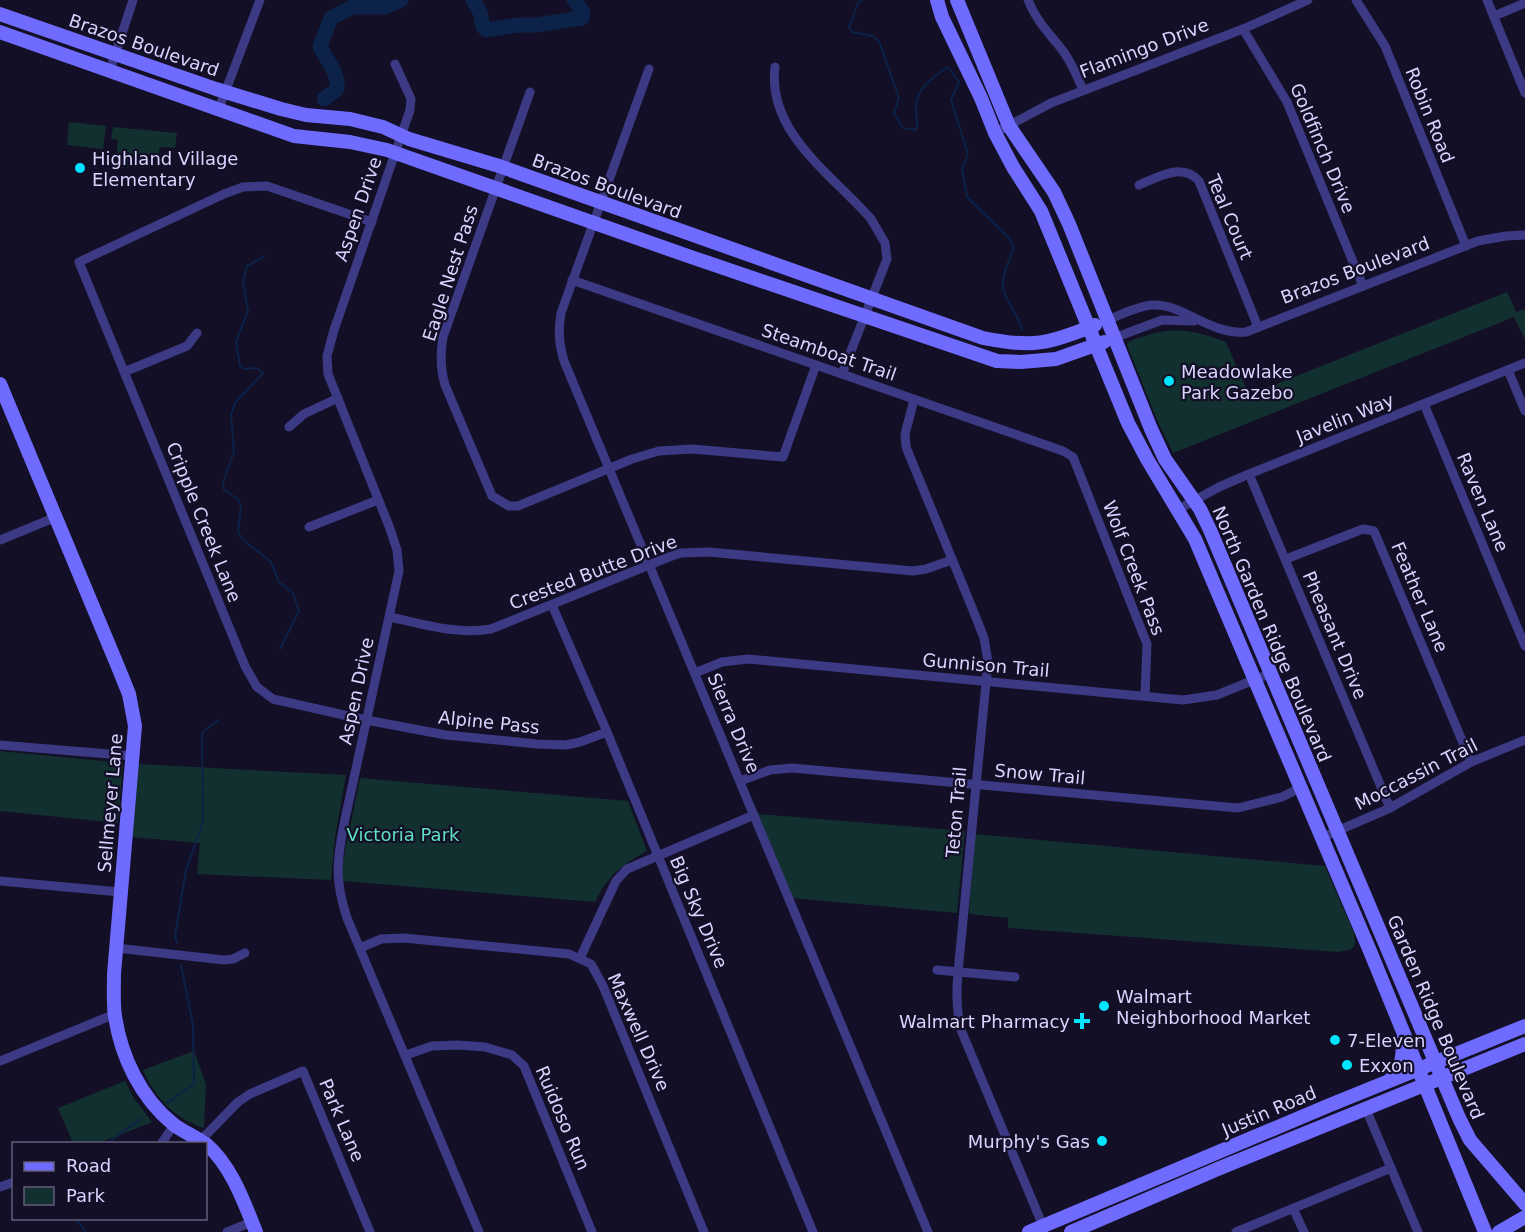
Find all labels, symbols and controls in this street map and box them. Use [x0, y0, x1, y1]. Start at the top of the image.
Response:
street label: Brazos Boulevard [66, 9, 222, 81]
street label: Flamingo Drive [1077, 14, 1211, 82]
street label: Robin Road [1401, 64, 1459, 166]
street label: Goldfinch Drive [1286, 80, 1360, 216]
place label: Highland Village Elementary [92, 148, 238, 190]
street label: Brazos Boulevard [529, 149, 685, 223]
street label: Aspen Drive [330, 154, 386, 264]
marker: Highland Village Elementary [73, 161, 87, 175]
street label: Teal Court [1202, 170, 1257, 263]
street label: Eagle Nest Pass [418, 202, 482, 344]
street label: Brazos Boulevard [1278, 232, 1432, 308]
street label: Steamboat Trail [759, 319, 899, 385]
place label: Meadowlake Park Gazebo [1181, 361, 1294, 403]
marker: Meadowlake Park Gazebo [1162, 374, 1176, 388]
street label: Javelin Way [1292, 389, 1397, 448]
street label: Cripple Creek Lane [162, 439, 246, 605]
street label: Raven Lane [1453, 449, 1513, 555]
street label: Wolf Creek Pass [1099, 498, 1169, 638]
street label: North Garden Ridge Boulevard [1208, 503, 1336, 765]
street label: Crested Butte Drive [506, 530, 680, 614]
street label: Feather Lane [1387, 539, 1453, 655]
street label: Pheasant Drive [1299, 568, 1371, 702]
street label: Aspen Drive [334, 635, 378, 747]
street label: Gunnison Trail [922, 649, 1050, 681]
street label: Sierra Drive [703, 670, 765, 776]
street label: Alpine Pass [437, 706, 541, 738]
street label: Sellmeyer Lane [93, 733, 127, 873]
street label: Moccassin Trail [1351, 734, 1481, 814]
street label: Snow Trail [994, 760, 1086, 788]
street label: Teton Trail [941, 766, 970, 859]
park label: Victoria Park [347, 824, 460, 845]
street label: Big Sky Drive [666, 853, 732, 971]
street label: Garden Ridge Boulevard [1383, 912, 1489, 1122]
street label: Maxwell Drive [604, 970, 674, 1094]
place label: Walmart Neighborhood Market [1116, 986, 1310, 1028]
marker: Walmart Neighborhood Market [1097, 999, 1111, 1013]
place label: Walmart Pharmacy [899, 1011, 1070, 1032]
marker: Walmart Pharmacy [1075, 1014, 1089, 1028]
place label: 7-Eleven [1347, 1030, 1426, 1051]
marker: 7-Eleven [1328, 1033, 1342, 1047]
place label: Exxon [1359, 1055, 1414, 1076]
marker: Exxon [1340, 1058, 1354, 1072]
street label: Ruidoso Run [532, 1063, 594, 1173]
street label: Park Lane [315, 1075, 369, 1165]
street label: Justin Road [1218, 1082, 1319, 1141]
place label: Murphy's Gas [968, 1131, 1090, 1152]
marker: Murphy's Gas [1095, 1134, 1109, 1148]
legend [12, 1142, 207, 1220]
text: Road [66, 1155, 111, 1176]
text: Park [66, 1185, 105, 1206]

